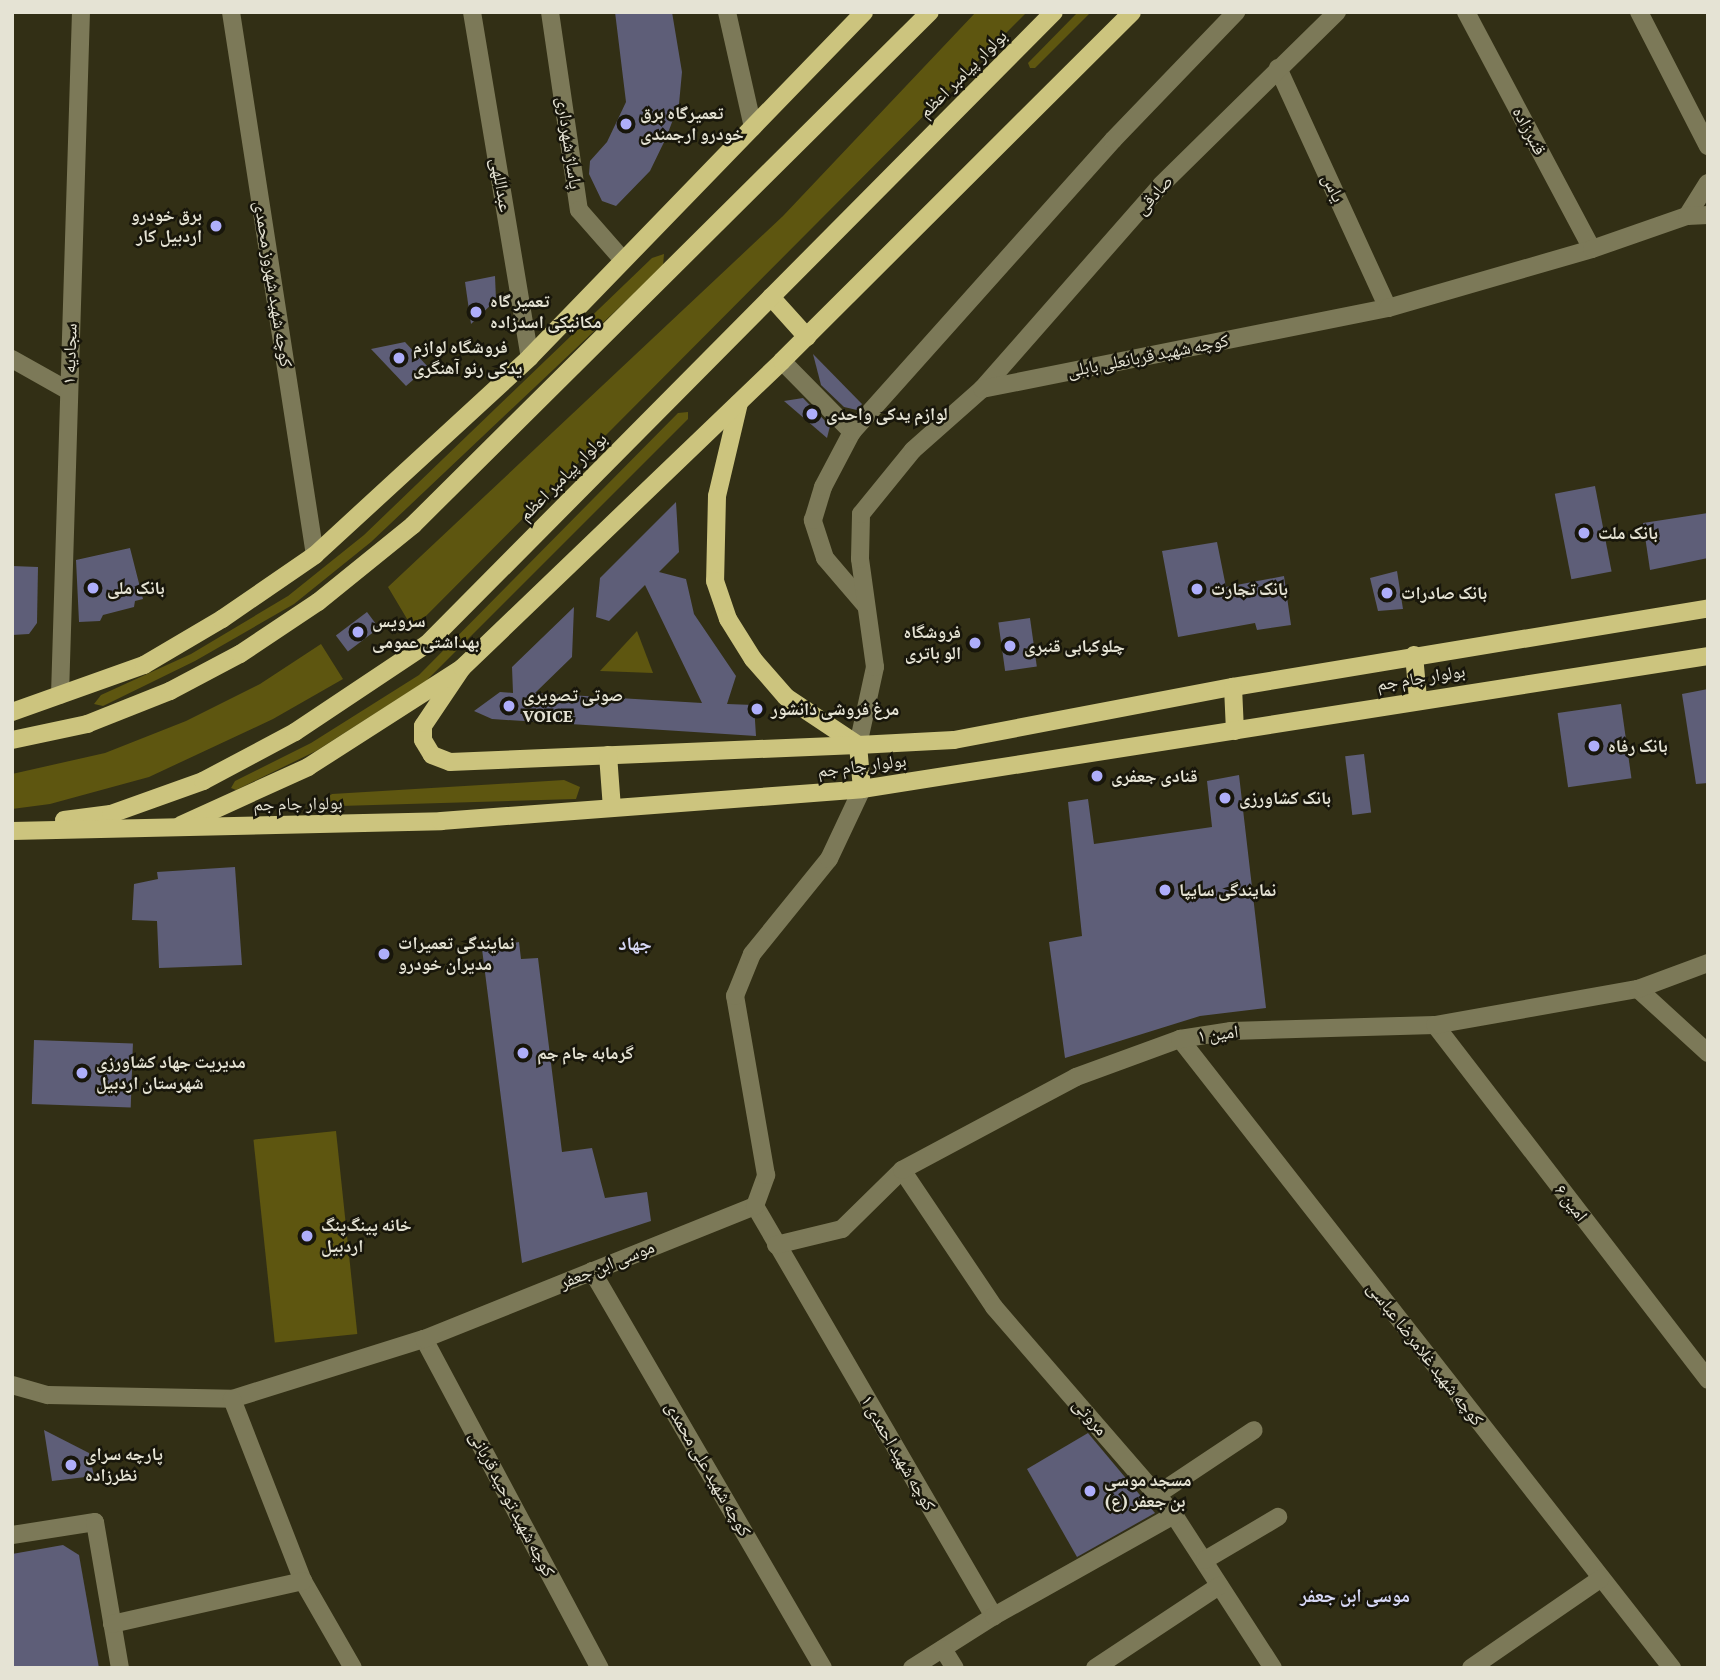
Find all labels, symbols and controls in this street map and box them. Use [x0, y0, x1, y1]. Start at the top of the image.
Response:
street label: بولوار پیامبر اعظم [914, 25, 1012, 123]
street label: پاساژ شهرداری [552, 95, 586, 191]
place label: تعمیرگاه برق خودرو ارجمندی [640, 103, 744, 146]
street label: قنبرزاده [1507, 103, 1551, 159]
marker: تعمیرگاه برق خودرو ارجمندی [618, 116, 634, 132]
street label: عبداللهی [486, 156, 516, 214]
street label: یاس [1317, 170, 1349, 206]
street label: صادقی [1131, 171, 1177, 219]
street label: کوچه شهید شهروز محمدی [249, 199, 297, 369]
place label: برق خودرو اردبیل کار [131, 205, 202, 248]
marker: برق خودرو اردبیل کار [208, 218, 224, 234]
place label: تعمیر گاه مکانیکی اسدزاده [490, 291, 602, 334]
marker: تعمیر گاه مکانیکی اسدزاده [468, 304, 484, 320]
street label: سجادیه ۱ [58, 323, 82, 385]
street label: کوچه شهید قربانعلی بابلی [1065, 330, 1231, 382]
place label: فروشگاه لوازم یدکی رنو آهنگری [413, 337, 522, 380]
marker: فروشگاه لوازم یدکی رنو آهنگری [391, 350, 407, 366]
place label: لوازم یدکی واحدی [826, 403, 948, 425]
marker: لوازم یدکی واحدی [804, 406, 820, 422]
street label: بولوار پیامبر اعظم [514, 428, 612, 526]
place label: بانک ملت [1598, 522, 1658, 544]
marker: بانک ملت [1576, 525, 1592, 541]
place label: بانک ملی [107, 577, 165, 599]
place label: بانک تجارت [1211, 578, 1288, 600]
marker: بانک ملی [85, 580, 101, 596]
marker: بانک تجارت [1189, 581, 1205, 597]
place label: بانک صادرات [1401, 582, 1487, 604]
marker: بانک صادرات [1379, 585, 1395, 601]
place label: سرویس بهداشتی عمومی [372, 611, 479, 654]
place label: فروشگاه الو باتری [903, 622, 961, 664]
marker: سرویس بهداشتی عمومی [350, 624, 366, 640]
marker: فروشگاه الو باتری [967, 635, 983, 651]
place label: چلوکبابی قنبری [1024, 635, 1125, 657]
marker: چلوکبابی قنبری [1002, 638, 1018, 654]
street label: بولوار جام جم [1375, 660, 1467, 696]
place label: صوتی تصویری VOICE [523, 685, 623, 728]
marker: صوتی تصویری VOICE [501, 698, 517, 714]
place label: مرغ فروشی دانشور [771, 698, 899, 720]
marker: مرغ فروشی دانشور [749, 701, 765, 717]
place label: بانک رفاه [1608, 735, 1668, 757]
marker: بانک رفاه [1586, 738, 1602, 754]
street label: بولوار جام جم [816, 750, 908, 782]
place label: قنادی جعفری [1111, 765, 1198, 787]
marker: قنادی جعفری [1089, 768, 1105, 784]
place label: بانک کشاورزی [1239, 787, 1331, 809]
marker: بانک کشاورزی [1217, 790, 1233, 806]
street label: بولوار جام جم [253, 792, 343, 816]
place label: نمایندگی سایپا [1179, 879, 1276, 901]
marker: نمایندگی سایپا [1157, 882, 1173, 898]
place label: نمایندگی تعمیرات مدیران خودرو [398, 933, 514, 976]
district label: جهاد [618, 933, 652, 955]
marker: نمایندگی تعمیرات مدیران خودرو [376, 946, 392, 962]
street label: امین ۱ [1196, 1021, 1240, 1047]
place label: گرمابه جام جم [537, 1042, 634, 1064]
marker: گرمابه جام جم [515, 1045, 531, 1061]
place label: مدیریت جهاد کشاورزی شهرستان اردبیل [96, 1052, 246, 1094]
marker: مدیریت جهاد کشاورزی شهرستان اردبیل [74, 1065, 90, 1081]
street label: امین ۶ [1550, 1180, 1592, 1226]
place label: خانه پینگ‌پنگ اردبیل [321, 1215, 412, 1258]
marker: خانه پینگ‌پنگ اردبیل [299, 1228, 315, 1244]
street label: موسی ابن جعفر [556, 1236, 658, 1294]
street label: کوچه شهید غلامرضا عباسی [1362, 1278, 1488, 1430]
street label: کوچه شهید احمدی ۱ [856, 1391, 940, 1515]
street label: مروتی [1068, 1394, 1112, 1440]
street label: کوچه شهید علی محمدی [661, 1398, 755, 1540]
street label: کوچه شهید توحید قربانی [464, 1427, 560, 1581]
place label: پارچه‌ سرای نظرزاده [85, 1444, 163, 1486]
marker: پارچه‌ سرای نظرزاده [63, 1457, 79, 1473]
place label: مسجد موسی بن جعفر (ع) [1104, 1470, 1191, 1512]
marker: مسجد موسی بن جعفر (ع) [1082, 1483, 1098, 1499]
district label: موسی ابن جعفر [1300, 1585, 1410, 1607]

